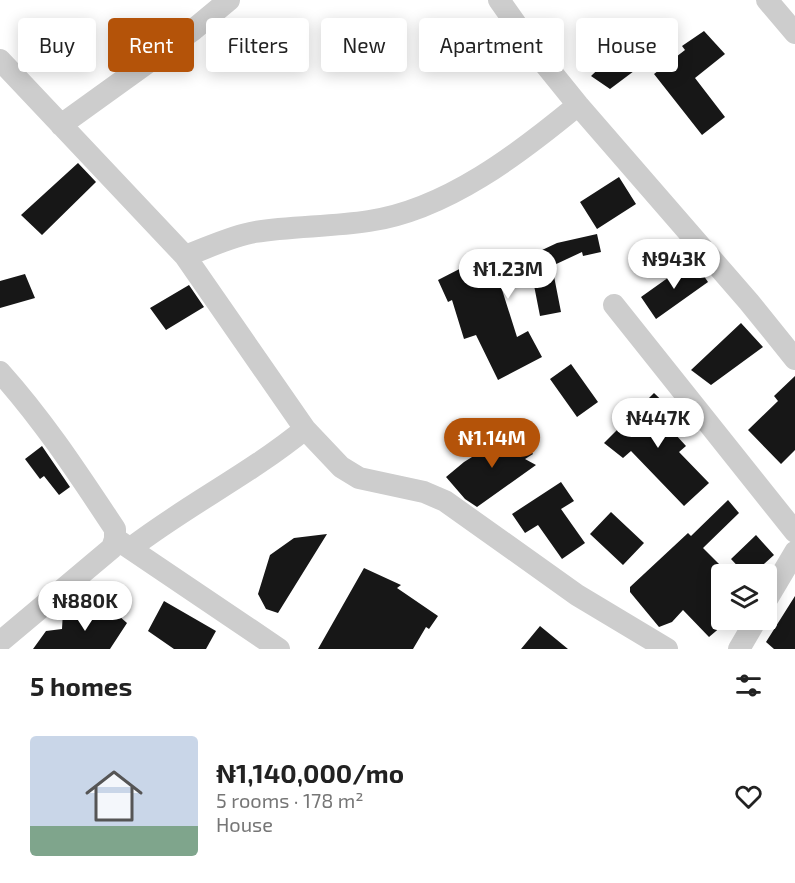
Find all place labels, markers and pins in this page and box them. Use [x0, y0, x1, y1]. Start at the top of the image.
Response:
pin: ₦943K [632, 239, 716, 290]
pin: ₦1.23M [459, 249, 557, 300]
pin: ₦447K [616, 398, 700, 449]
pin: ₦1.14M [443, 418, 541, 469]
pin: ₦880K [43, 581, 127, 632]

